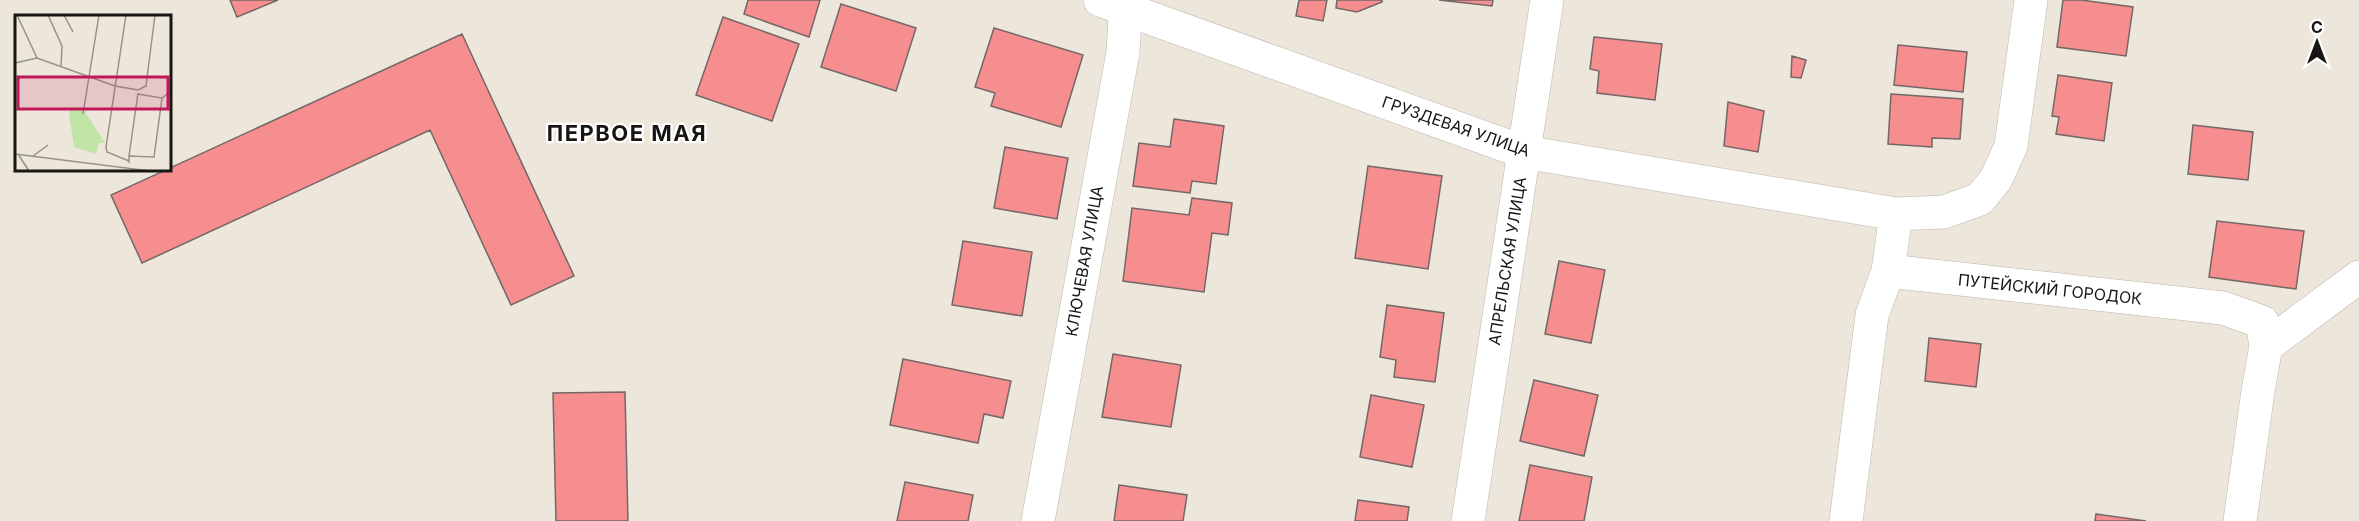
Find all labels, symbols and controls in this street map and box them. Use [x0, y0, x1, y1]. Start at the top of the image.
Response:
north arrow [2287, 12, 2347, 72]
inset map [15, 15, 171, 171]
text: С [2311, 17, 2323, 37]
street label: ГРУЗДЕВАЯ УЛИЦА [1379, 91, 1533, 161]
district label: ПЕРВОЕ МАЯ [547, 120, 707, 146]
street label: АПРЕЛЬСКАЯ УЛИЦА [1484, 175, 1530, 347]
street label: КЛЮЧЕВАЯ УЛИЦА [1061, 184, 1107, 338]
street label: ПУТЕЙСКИЙ ГОРОДОК [1957, 269, 2143, 309]

